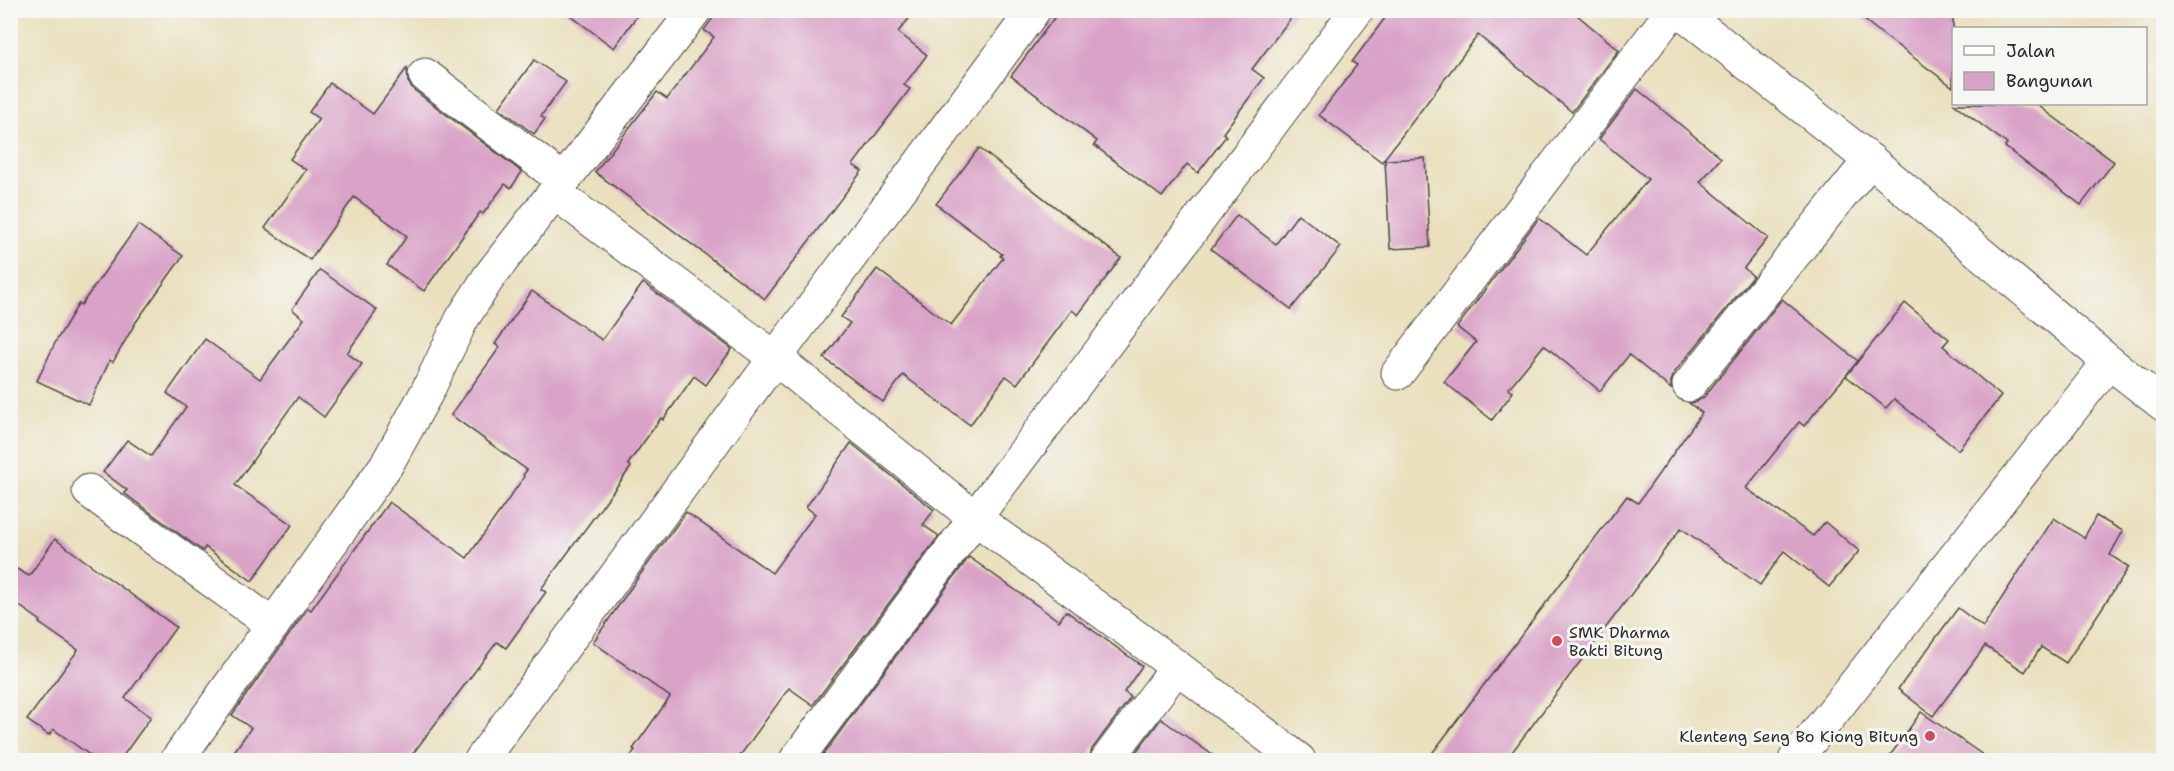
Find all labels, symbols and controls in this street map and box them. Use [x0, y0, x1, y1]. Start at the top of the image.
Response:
legend [1952, 27, 2147, 105]
text: Jalan [2006, 39, 2055, 63]
text: Bangunan [2006, 69, 2093, 93]
place label: SMK Dharma Bakti Bitung [1569, 622, 1670, 661]
marker: SMK Dharma Bakti Bitung [1550, 634, 1564, 648]
place label: Klenteng Seng Bo Kiong Bitung [1679, 726, 1918, 747]
marker: Klenteng Seng Bo Kiong Bitung [1923, 729, 1937, 743]

